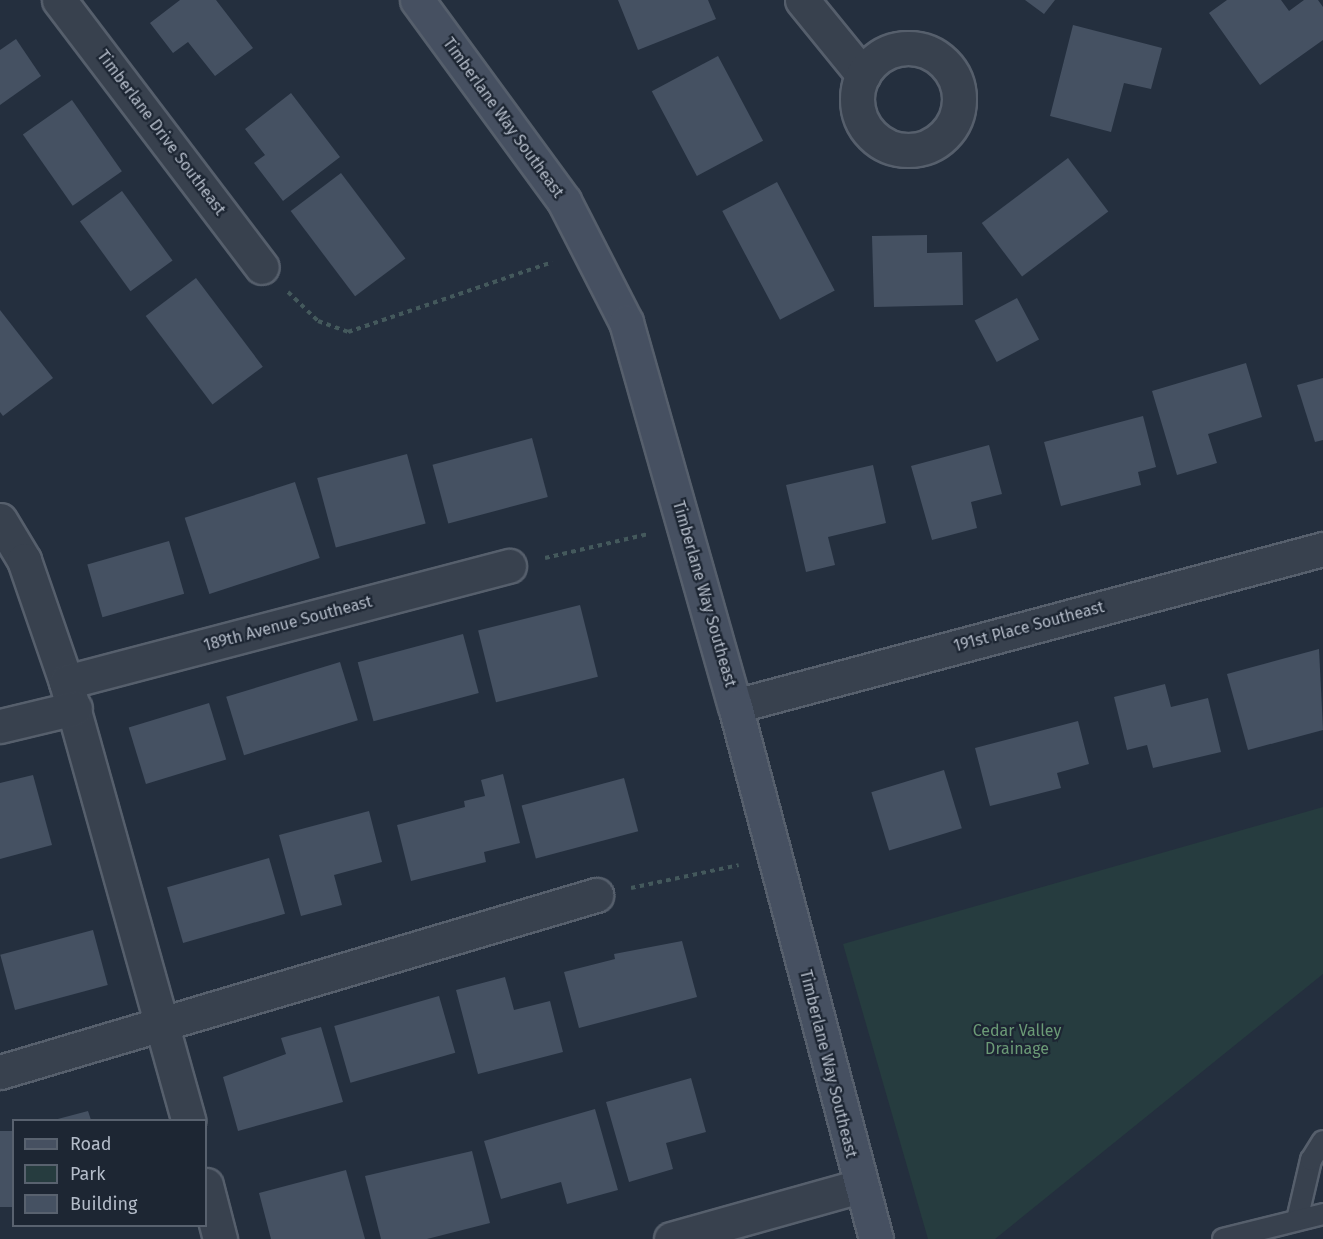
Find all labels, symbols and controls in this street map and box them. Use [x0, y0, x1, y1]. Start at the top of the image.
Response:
street label: Timberlane Way Southeast [439, 34, 567, 202]
street label: Timberlane Drive Southeast [93, 47, 229, 219]
street label: Timberlane Way Southeast [668, 499, 740, 689]
street label: 189th Avenue Southeast [202, 592, 374, 656]
street label: 191st Place Southeast [952, 598, 1106, 656]
street label: Timberlane Way Southeast [795, 968, 861, 1160]
park label: Cedar Valley Drainage [973, 1021, 1061, 1059]
legend [12, 1119, 207, 1227]
text: Road [70, 1133, 112, 1155]
text: Park [70, 1163, 105, 1185]
text: Building [70, 1193, 137, 1215]

